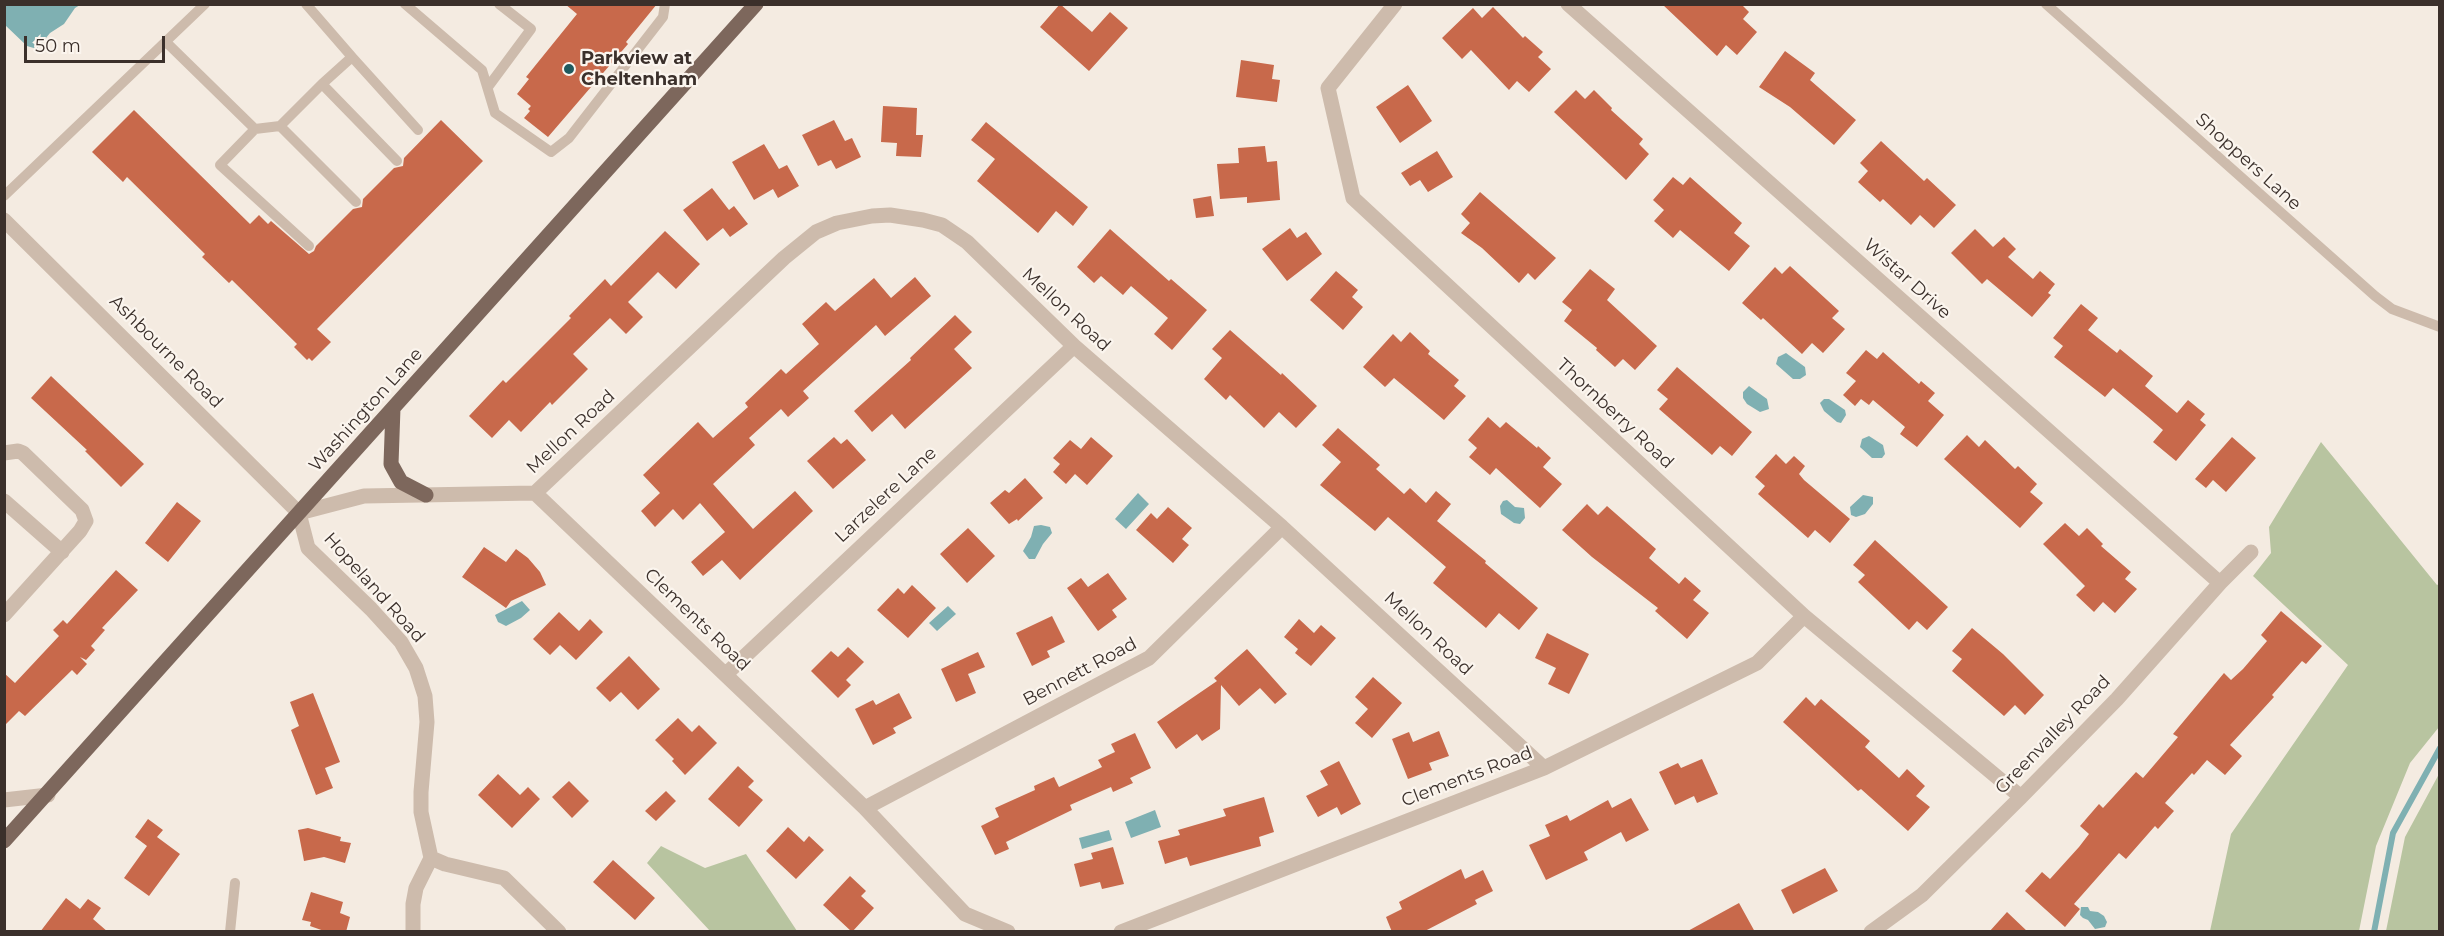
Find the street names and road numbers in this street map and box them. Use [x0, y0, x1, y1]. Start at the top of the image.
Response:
street label: Shoppers Lane [2191, 109, 2305, 215]
street label: Wistar Drive [1859, 234, 1955, 324]
street label: Mellon Road [1017, 264, 1115, 356]
street label: Ashbourne Road [105, 291, 227, 413]
street label: Washington Lane [305, 344, 427, 476]
street label: Thornberry Road [1552, 354, 1678, 474]
street label: Mellon Road [522, 386, 620, 478]
street label: Larzelere Lane [831, 442, 941, 548]
street label: Hopeland Road [319, 529, 429, 647]
street label: Clements Road [640, 564, 754, 676]
street label: Mellon Road [1379, 588, 1477, 680]
street label: Bennett Road [1019, 633, 1141, 711]
street label: Greenvalley Road [1991, 671, 2115, 799]
street label: Clements Road [1398, 742, 1536, 812]

